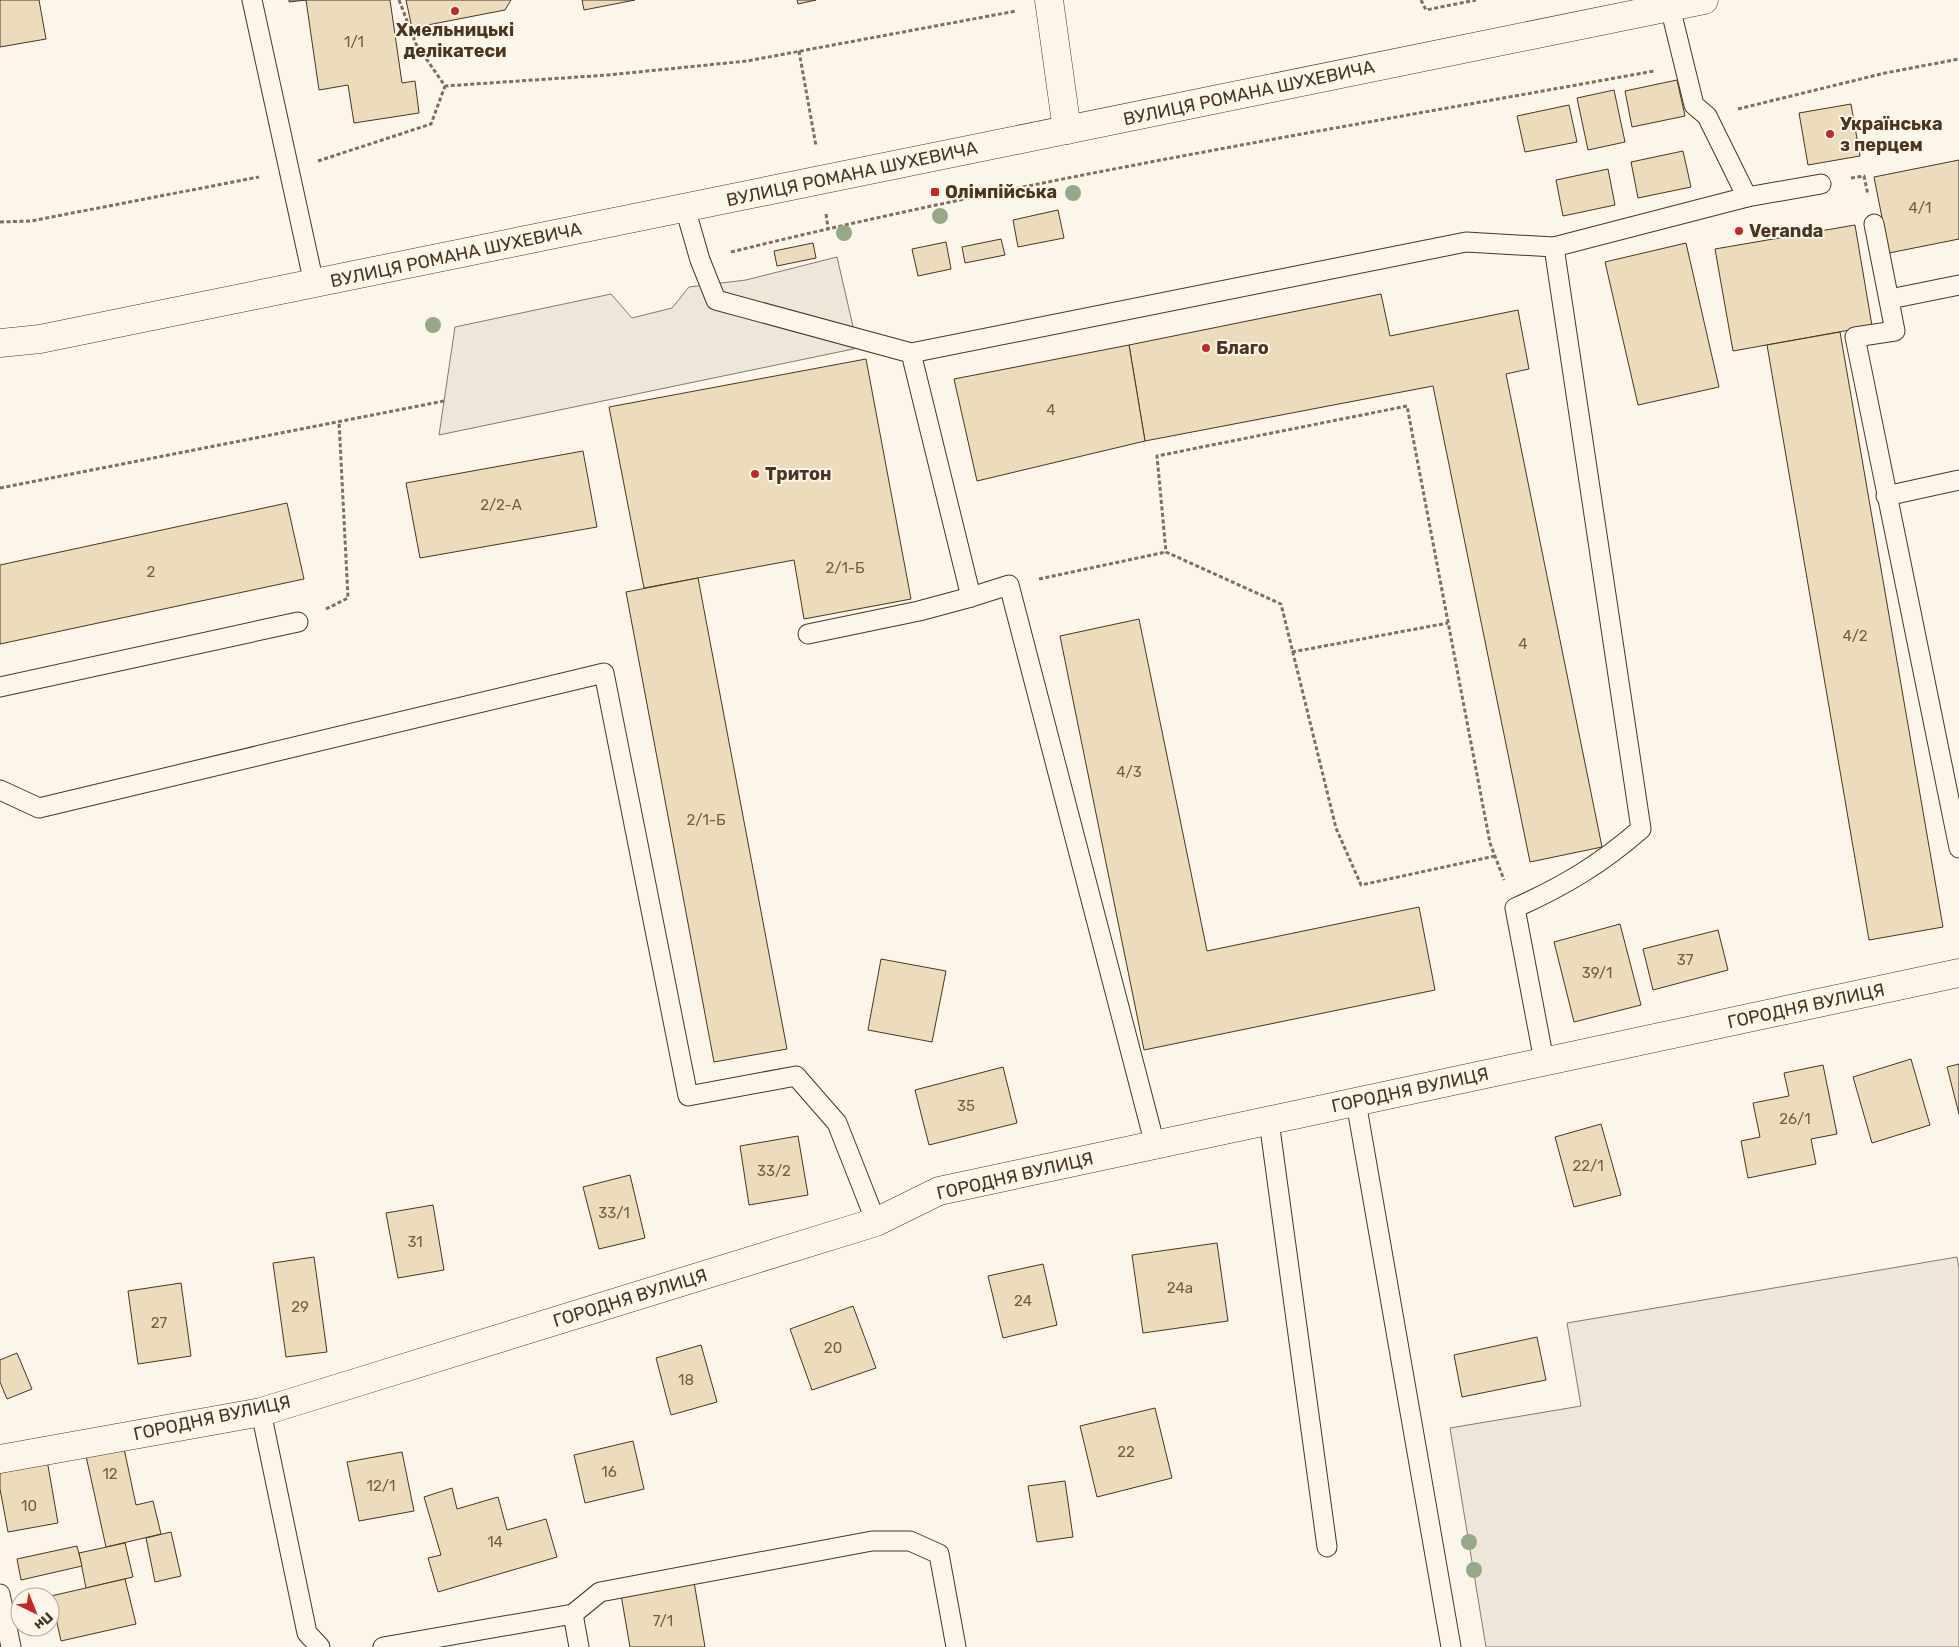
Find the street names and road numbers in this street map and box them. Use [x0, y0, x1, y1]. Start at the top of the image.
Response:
street label: ВУЛИЦЯ РОМАНА ШУХЕВИЧА [1121, 56, 1377, 130]
street label: ВУЛИЦЯ РОМАНА ШУХЕВИЧА [724, 137, 980, 211]
street label: ВУЛИЦЯ РОМАНА ШУХЕВИЧА [328, 218, 584, 292]
street label: ГОРОДНЯ ВУЛИЦЯ [1725, 979, 1887, 1033]
street label: ГОРОДНЯ ВУЛИЦЯ [1329, 1063, 1491, 1117]
street label: ГОРОДНЯ ВУЛИЦЯ [934, 1147, 1096, 1205]
street label: ГОРОДНЯ ВУЛИЦЯ [550, 1264, 710, 1332]
street label: ГОРОДНЯ ВУЛИЦЯ [131, 1391, 293, 1445]

